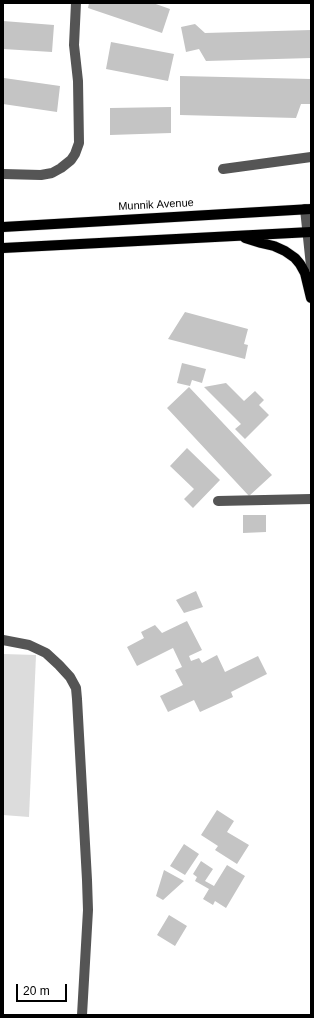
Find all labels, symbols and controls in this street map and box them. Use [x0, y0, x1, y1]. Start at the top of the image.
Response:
street label: Munnik Avenue [118, 196, 194, 214]
scale bar [18, 976, 69, 1002]
text: 20 m [23, 984, 50, 998]

